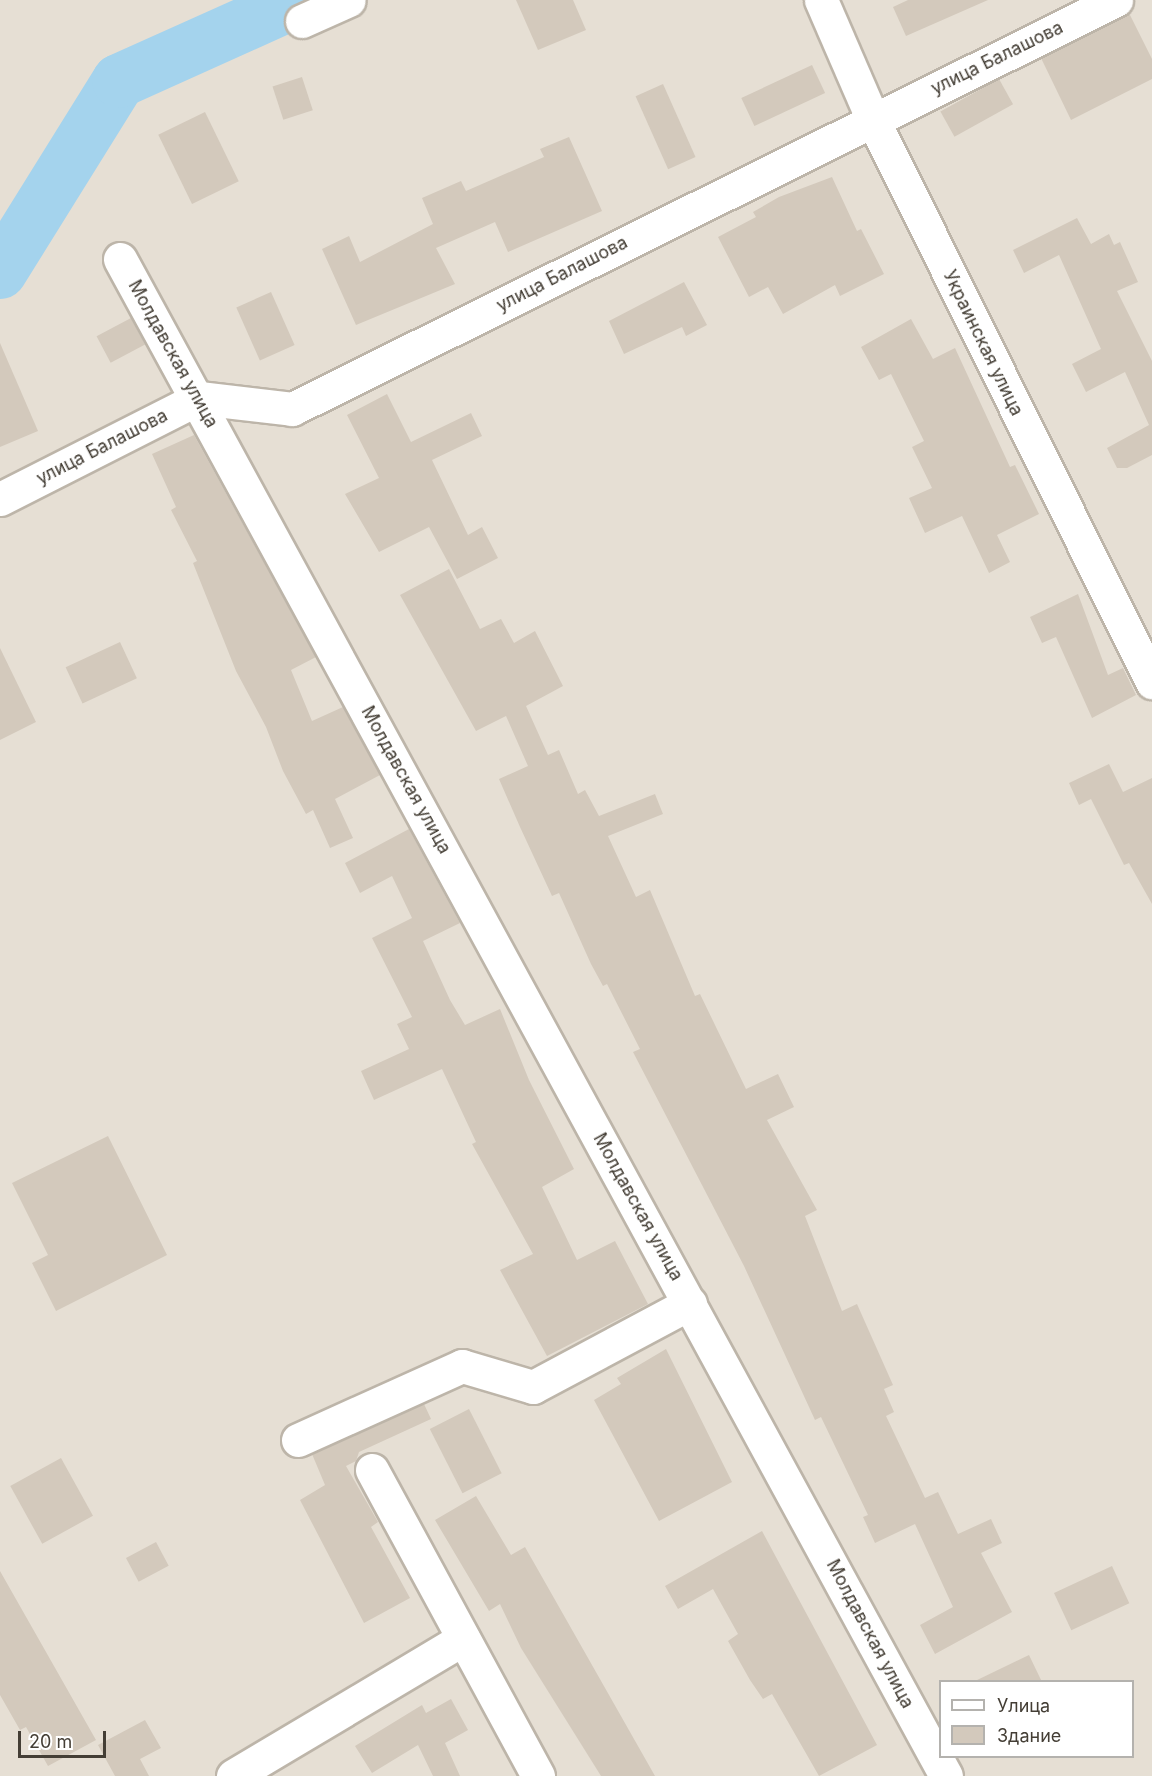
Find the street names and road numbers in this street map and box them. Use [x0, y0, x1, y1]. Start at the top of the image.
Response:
street label: улица Балашова [927, 17, 1067, 99]
street label: улица Балашова [493, 232, 631, 316]
street label: Украинская улица [938, 267, 1028, 419]
street label: Молдавская улица [123, 276, 223, 432]
street label: улица Балашова [33, 405, 171, 489]
street label: Молдавская улица [356, 702, 456, 858]
street label: Молдавская улица [588, 1129, 688, 1285]
street label: Молдавская улица [822, 1556, 918, 1712]

